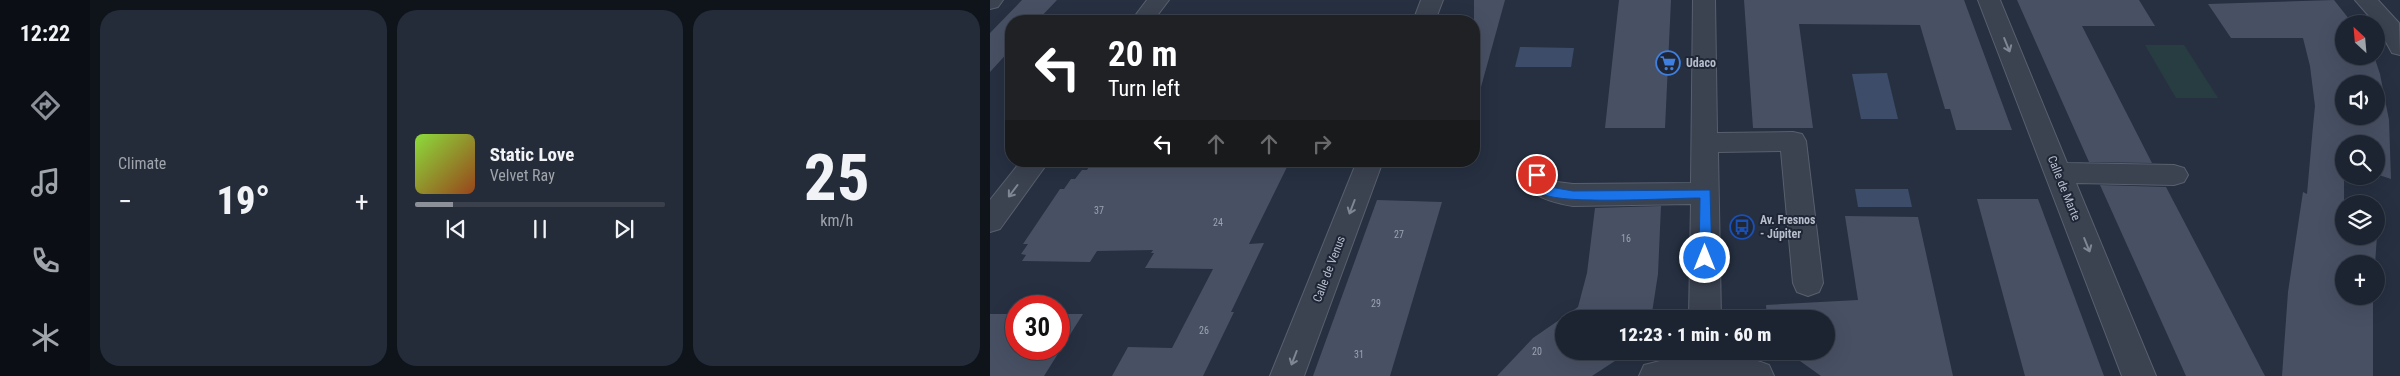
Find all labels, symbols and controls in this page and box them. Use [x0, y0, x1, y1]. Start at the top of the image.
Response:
north arrow [2335, 15, 2385, 65]
map controls [2335, 15, 2385, 305]
text: 12:22 [20, 21, 70, 46]
text: 20 m [1108, 34, 1177, 75]
icon: left [1025, 35, 1090, 100]
one-way arrow [2003, 37, 2013, 52]
supermarket icon: Udaco [1655, 50, 1681, 76]
place label: Udaco [1686, 56, 1716, 70]
button: sound [2335, 75, 2385, 125]
text: Turn left [1108, 76, 1180, 101]
icon: directions [28, 88, 63, 123]
icon: left [1149, 130, 1177, 158]
icon: ahead [1202, 130, 1230, 158]
icon: ahead [1255, 130, 1283, 158]
icon: right [1308, 130, 1336, 158]
button: search [2335, 135, 2385, 185]
text: 25 [804, 140, 870, 216]
text: Static Love [490, 143, 574, 166]
text: Climate [118, 154, 166, 173]
pin [1516, 154, 1558, 196]
street label: Calle de Marte [2045, 154, 2083, 223]
icon: arrive [1523, 161, 1551, 189]
icon: music [28, 165, 63, 200]
text: Velvet Ray [490, 166, 555, 185]
text: 19° [217, 179, 270, 223]
one-way arrow [1008, 184, 1018, 198]
text: − [118, 185, 132, 218]
text: + [355, 185, 369, 218]
button: layers [2335, 195, 2385, 245]
one-way arrow [1347, 199, 1357, 214]
house number: 37 [1094, 205, 1104, 216]
text: km/h [820, 211, 853, 230]
place label: Av. Fresnos - Júpiter [1760, 213, 1816, 241]
bus stop icon: Av. Fresnos - Júpiter [1729, 214, 1755, 240]
icon: previous [442, 215, 470, 243]
icon: pause [526, 215, 554, 243]
icon: next [610, 215, 638, 243]
house number: 24 [1213, 217, 1223, 228]
house number: 27 [1394, 229, 1404, 240]
position arrow [1678, 231, 1730, 283]
house number: 16 [1621, 233, 1631, 244]
street label: Calle de Venus [1310, 234, 1348, 304]
one-way arrow [2083, 237, 2092, 252]
icon: phone [28, 243, 63, 278]
button: + [2335, 255, 2385, 305]
speed limit sign: 30 [1005, 295, 1070, 360]
house number: 29 [1371, 298, 1381, 309]
icon: climate [28, 320, 63, 355]
text: 12:23 · 1 min · 60 m [1619, 323, 1771, 346]
house number: 26 [1199, 325, 1209, 336]
house number: 20 [1532, 346, 1542, 357]
house number: 31 [1354, 349, 1364, 360]
one-way arrow [1289, 350, 1298, 366]

